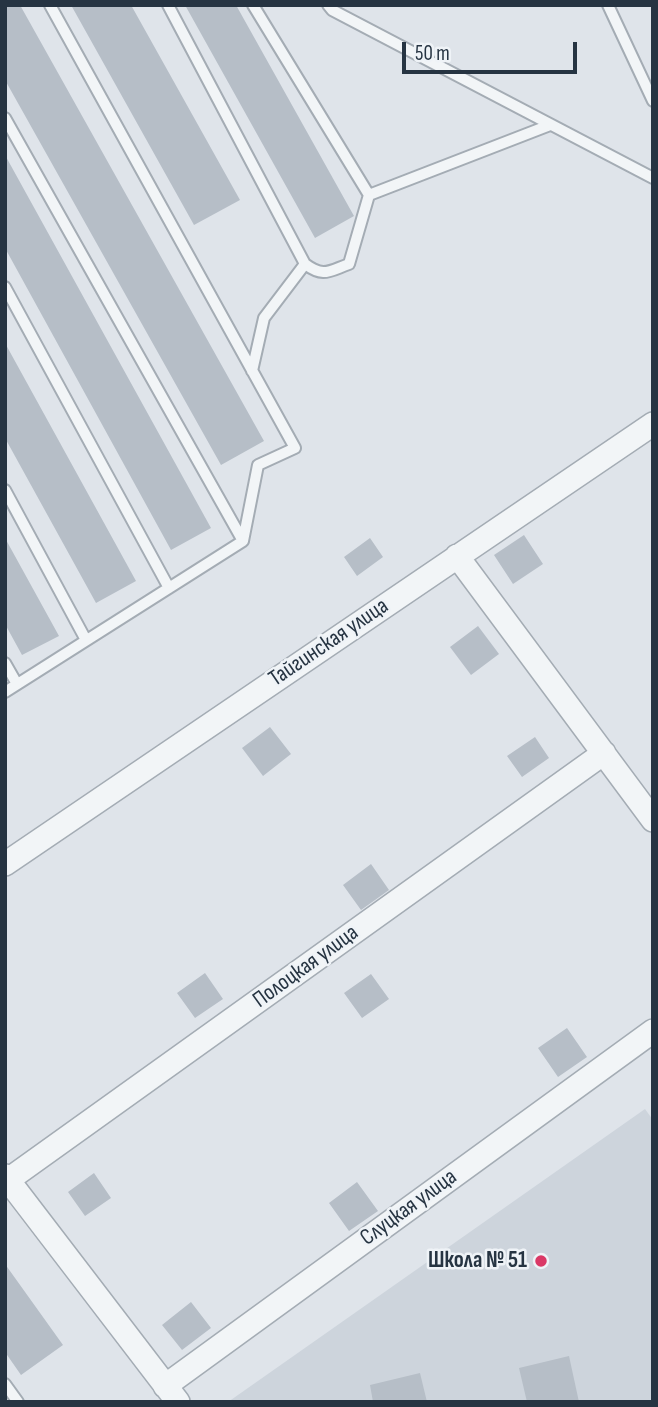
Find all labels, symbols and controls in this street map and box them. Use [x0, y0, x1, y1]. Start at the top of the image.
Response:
scale bar [406, 28, 581, 72]
text: 50 m [415, 41, 450, 66]
street label: Тайгинская улица [264, 593, 394, 693]
street label: Полоцкая улица [248, 920, 364, 1014]
street label: Слуцкая улица [355, 1164, 463, 1252]
place label: Школа № 51 [428, 1247, 527, 1275]
marker: Школа № 51 [533, 1253, 549, 1269]

